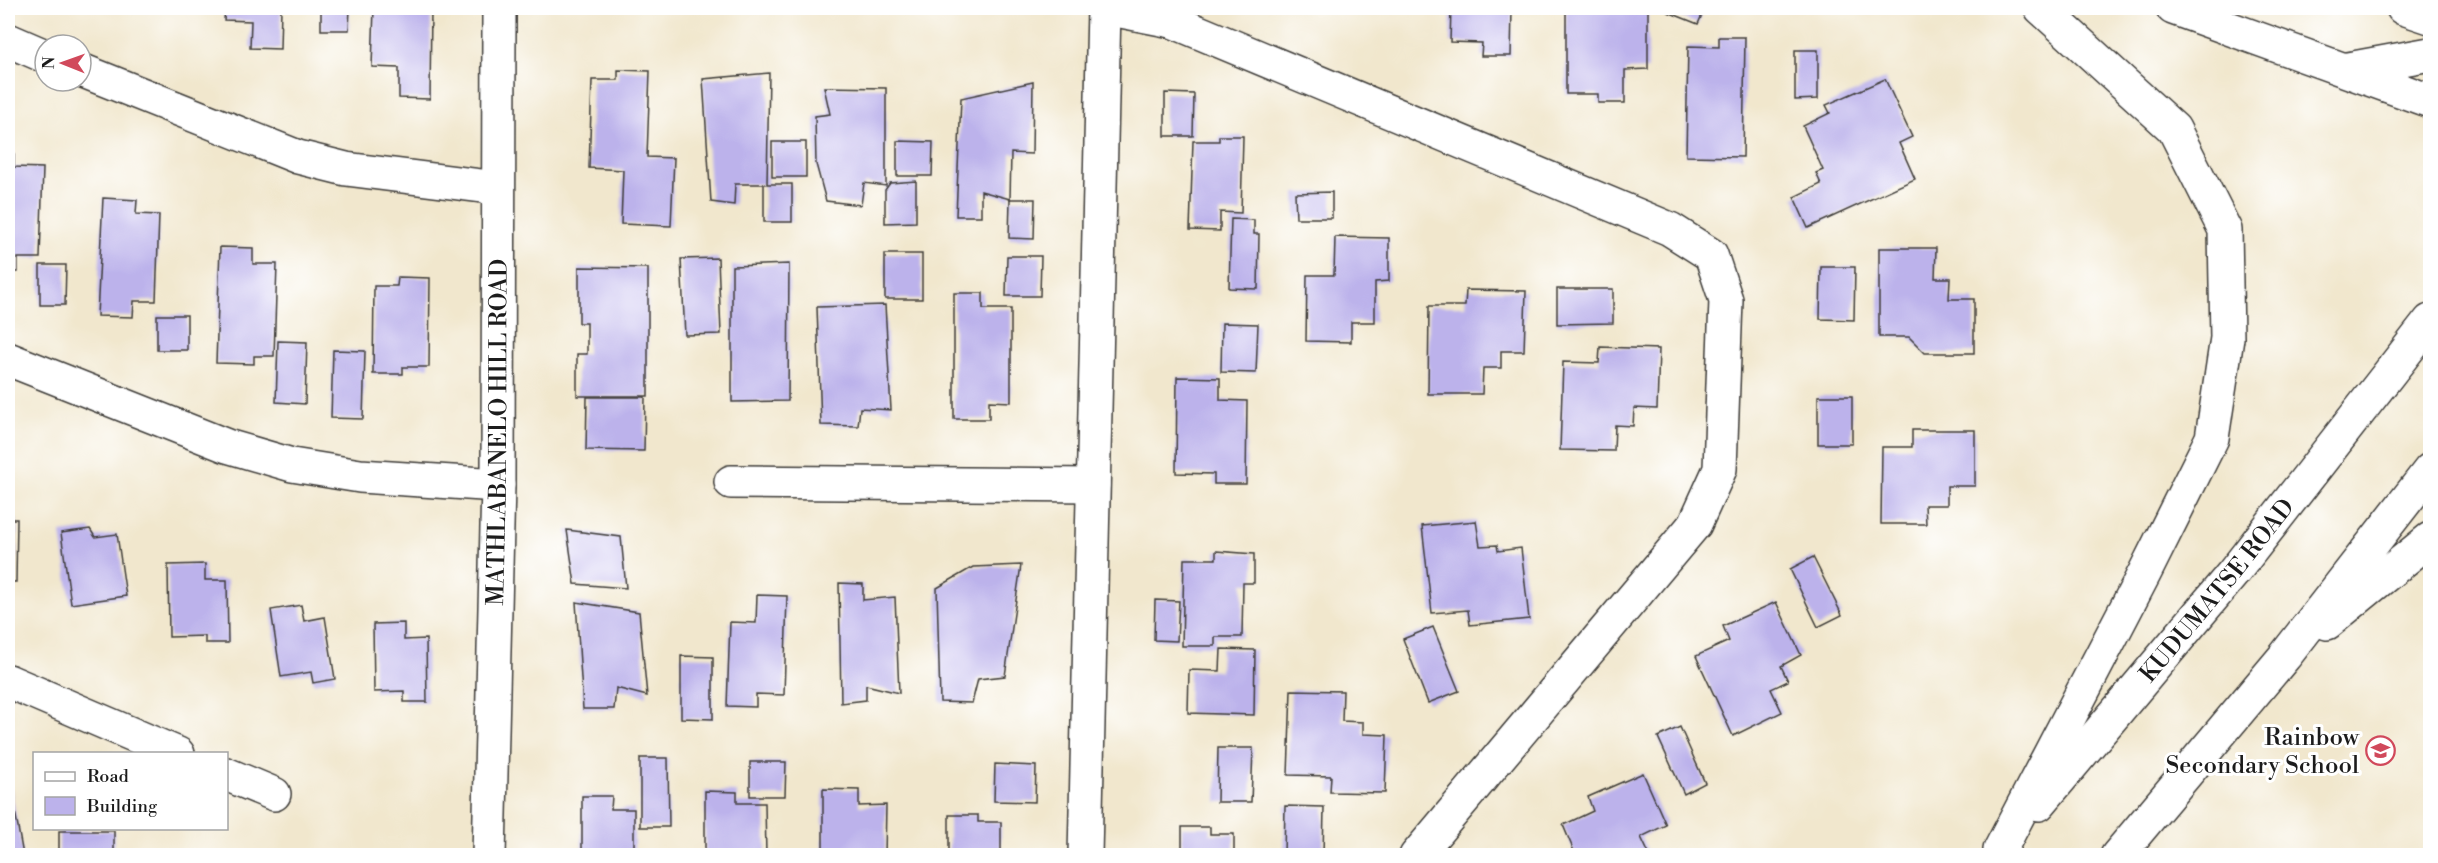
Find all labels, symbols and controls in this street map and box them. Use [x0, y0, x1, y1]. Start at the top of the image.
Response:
north arrow [33, 33, 93, 93]
text: N [39, 56, 59, 69]
street label: MATHLABANELO HILL ROAD [481, 259, 514, 606]
street label: KUDUMATSE ROAD [2134, 493, 2302, 689]
place label: Rainbow Secondary School [2165, 723, 2361, 781]
school or university icon: Rainbow Secondary School [2364, 735, 2396, 767]
legend [33, 752, 228, 830]
text: Road [87, 765, 130, 788]
text: Building [86, 795, 158, 818]

